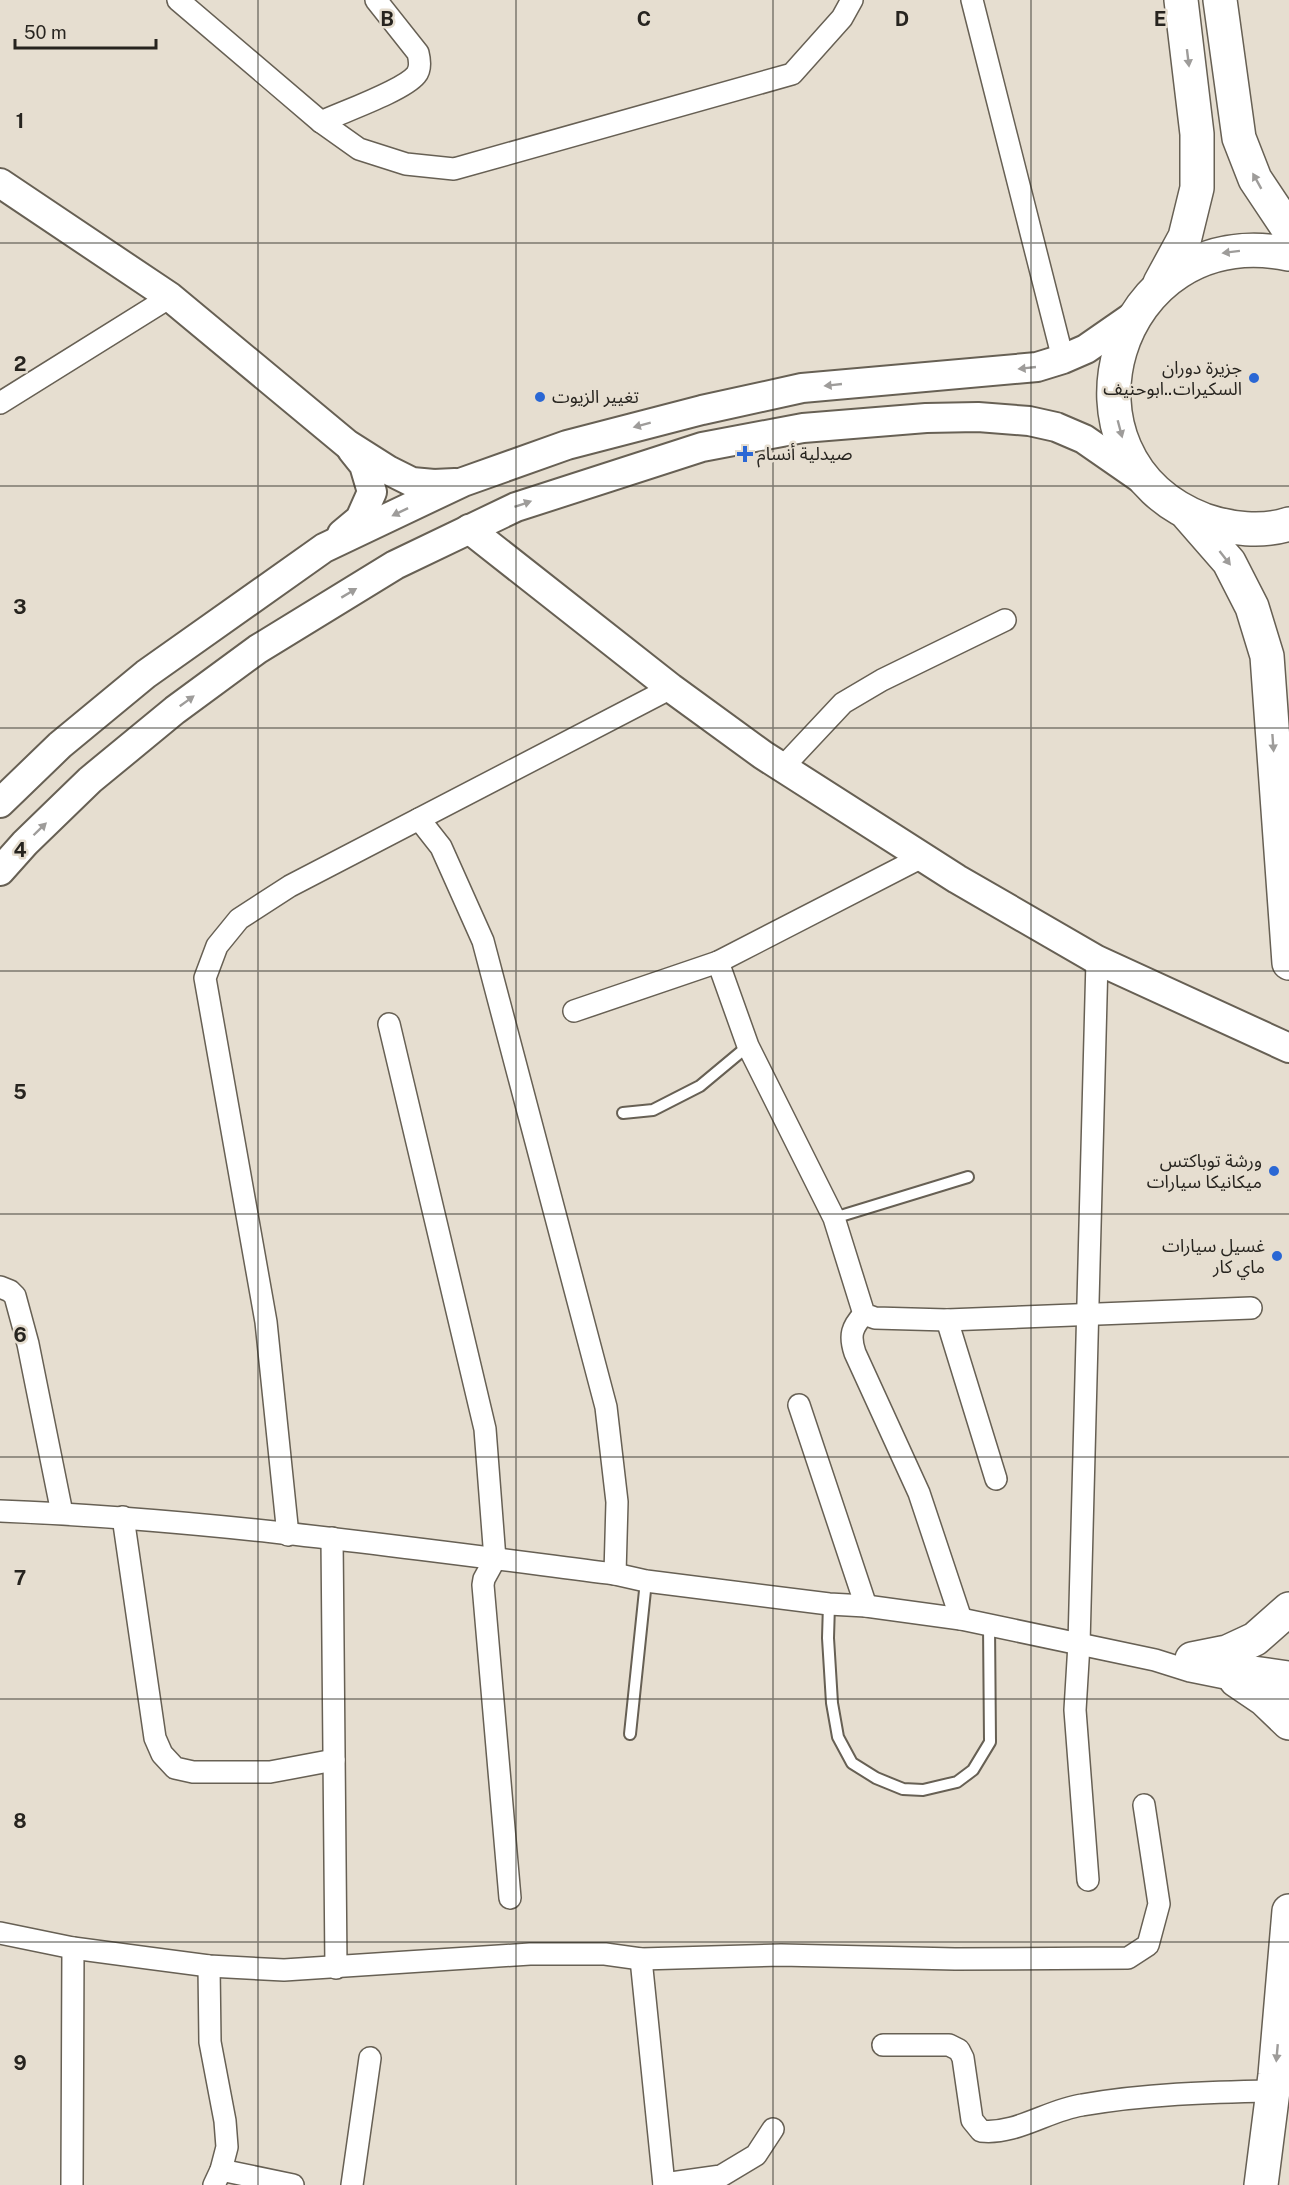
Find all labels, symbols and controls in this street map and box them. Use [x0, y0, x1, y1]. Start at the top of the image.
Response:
text: B [380, 7, 394, 31]
text: C [637, 7, 651, 31]
text: D [895, 7, 909, 31]
text: E [1154, 7, 1166, 31]
scale bar [15, 12, 156, 50]
text: 50 m [24, 22, 67, 43]
one-way arrow [1183, 49, 1193, 68]
text: 1 [16, 109, 24, 133]
one-way arrow [1252, 172, 1262, 189]
one-way arrow [1221, 248, 1240, 257]
text: 2 [14, 352, 26, 376]
place label: جزيرة دوران السكيرات..ابوحنيف [1103, 357, 1242, 400]
one-way arrow [1017, 363, 1036, 373]
marker: جزيرة دوران السكيرات..ابوحنيف [1247, 371, 1261, 385]
one-way arrow [823, 380, 842, 390]
place label: تغيير الزيوت [552, 386, 639, 408]
marker: تغيير الزيوت [533, 390, 547, 404]
one-way arrow [1115, 420, 1125, 438]
one-way arrow [633, 421, 651, 430]
place label: صيدلية أنسام [757, 443, 852, 468]
marker: صيدلية أنسام [738, 447, 752, 461]
one-way arrow [514, 499, 532, 509]
one-way arrow [391, 508, 408, 517]
one-way arrow [1218, 550, 1231, 566]
one-way arrow [341, 588, 358, 598]
text: 3 [13, 595, 27, 619]
one-way arrow [179, 695, 195, 707]
one-way arrow [1268, 734, 1278, 753]
one-way arrow [33, 822, 47, 836]
text: 4 [13, 838, 27, 862]
text: 5 [13, 1080, 27, 1104]
place label: ورشة توباكتس ميكانيكا سيارات [1147, 1150, 1262, 1193]
marker: ورشة توباكتس ميكانيكا سيارات [1267, 1164, 1281, 1178]
place label: غسيل سيارات ماي كار [1162, 1235, 1265, 1280]
marker: غسيل سيارات ماي كار [1270, 1249, 1284, 1263]
text: 6 [13, 1323, 27, 1347]
text: 7 [14, 1566, 26, 1590]
text: 8 [13, 1809, 27, 1833]
one-way arrow [1272, 2043, 1282, 2062]
text: 9 [13, 2051, 27, 2075]

